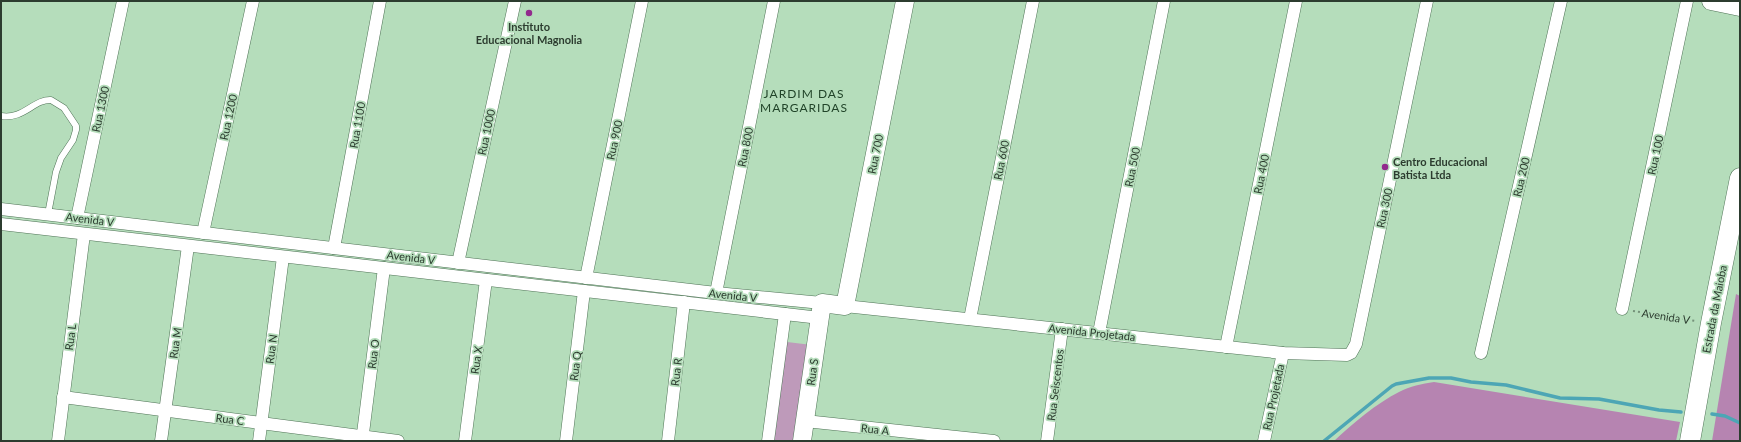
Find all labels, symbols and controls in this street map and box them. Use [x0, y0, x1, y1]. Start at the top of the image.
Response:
marker: Instituto Educacional Magnolia [524, 8, 534, 18]
place label: Instituto Educacional Magnolia [476, 20, 582, 46]
street label: Rua 1300 [89, 84, 111, 133]
district label: JARDIM DAS MARGARIDAS [760, 86, 848, 115]
street label: Rua 1200 [217, 92, 239, 141]
street label: Rua 1100 [347, 100, 368, 149]
street label: Rua 1000 [475, 107, 497, 156]
street label: Rua 900 [603, 118, 625, 161]
street label: Rua 800 [735, 125, 755, 168]
street label: Rua 700 [865, 132, 885, 175]
street label: Rua 100 [1644, 133, 1666, 176]
street label: Rua 600 [991, 138, 1011, 181]
street label: Rua 500 [1122, 145, 1142, 188]
street label: Rua 400 [1251, 152, 1271, 195]
place label: Centro Educacional Batista Ltda [1393, 155, 1488, 181]
street label: Rua 200 [1510, 155, 1532, 198]
marker: Centro Educacional Batista Ltda [1380, 162, 1390, 172]
street label: Rua 300 [1373, 186, 1395, 229]
street label: Avenida V [65, 210, 115, 228]
street label: Avenida V [386, 248, 436, 266]
street label: Estrada da Maioba [1699, 264, 1729, 354]
street label: Avenida V [708, 286, 758, 304]
street label: Avenida V [1641, 306, 1692, 326]
street label: Avenida Projetada [1048, 321, 1136, 343]
street label: Rua L [62, 323, 78, 351]
street label: Rua M [166, 327, 184, 359]
street label: Rua N [263, 333, 279, 365]
street label: Rua O [365, 338, 381, 370]
street label: Rua X [468, 344, 485, 375]
street label: Rua Seiscentos [1044, 348, 1066, 422]
street label: Rua Q [567, 350, 583, 382]
street label: Rua R [668, 357, 684, 387]
street label: Rua S [804, 358, 820, 386]
street label: Rua Projetada [1260, 363, 1286, 431]
street label: Rua C [215, 411, 246, 427]
street label: Rua A [860, 421, 890, 437]

